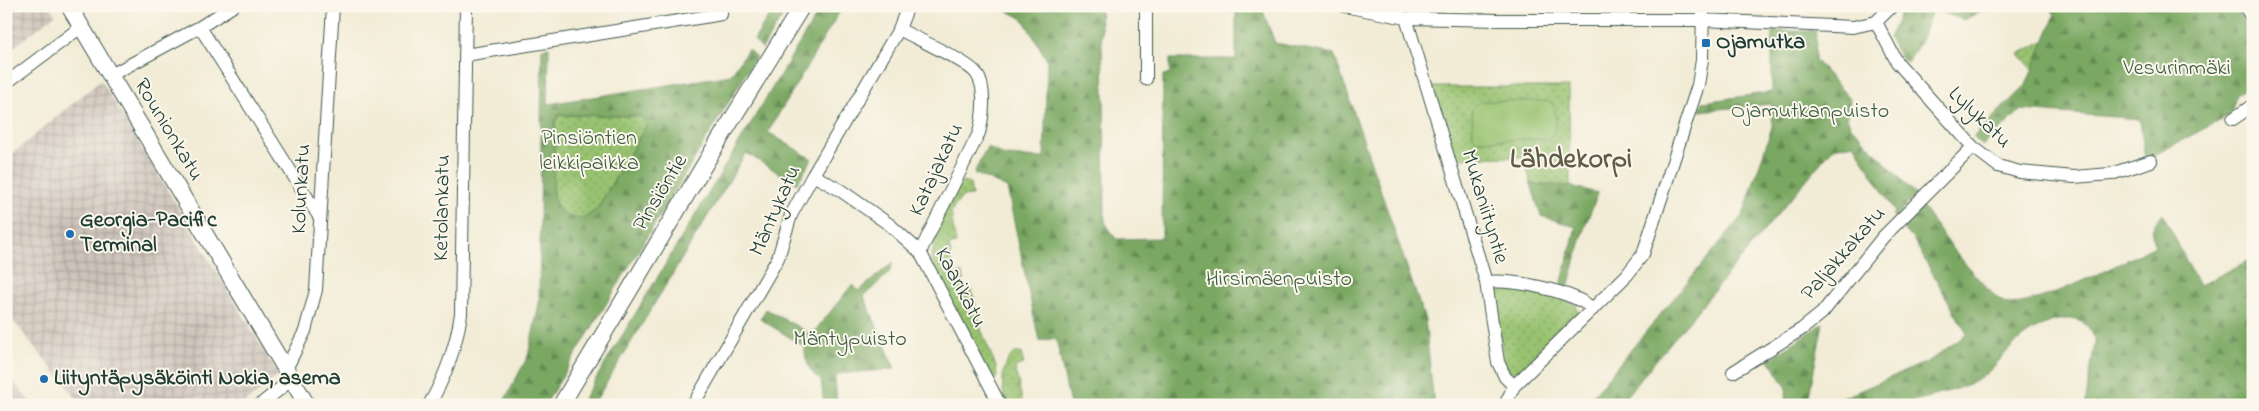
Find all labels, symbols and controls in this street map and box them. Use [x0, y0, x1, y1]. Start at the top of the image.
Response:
place label: Ojamutka [1716, 27, 1805, 59]
marker: Ojamutka [1700, 37, 1712, 49]
park label: Vesurinmäki [2122, 53, 2231, 85]
street label: Rounionkatu [125, 73, 211, 187]
street label: Lylykatu [1939, 79, 2018, 157]
park label: Ojamutkanpuisto [1731, 96, 1889, 128]
street label: Katajakatu [901, 118, 973, 222]
park label: Pinsiöntien leikkipaikka [539, 123, 639, 180]
district label: Lähdekorpi [1510, 140, 1632, 181]
street label: Kolunkatu [284, 143, 320, 235]
street label: Mukaniityntie [1451, 146, 1517, 268]
street label: Pinsiöntie [625, 148, 697, 238]
street label: Ketolankatu [426, 154, 460, 262]
street label: Mäntykatu [742, 160, 811, 262]
street label: Paljakkakatu [1794, 200, 1894, 308]
place label: Georgia-Pacific Terminal [80, 205, 218, 262]
marker: Georgia-Pacific Terminal [64, 228, 76, 240]
street label: Kaarikatu [926, 242, 994, 334]
park label: Hirsimäenpuisto [1206, 264, 1352, 296]
park label: Mäntypuisto [793, 324, 907, 357]
place label: Liityntäpysäköinti Nokia, asema [54, 363, 341, 396]
marker: Liityntäpysäköinti Nokia, asema [38, 373, 50, 385]

